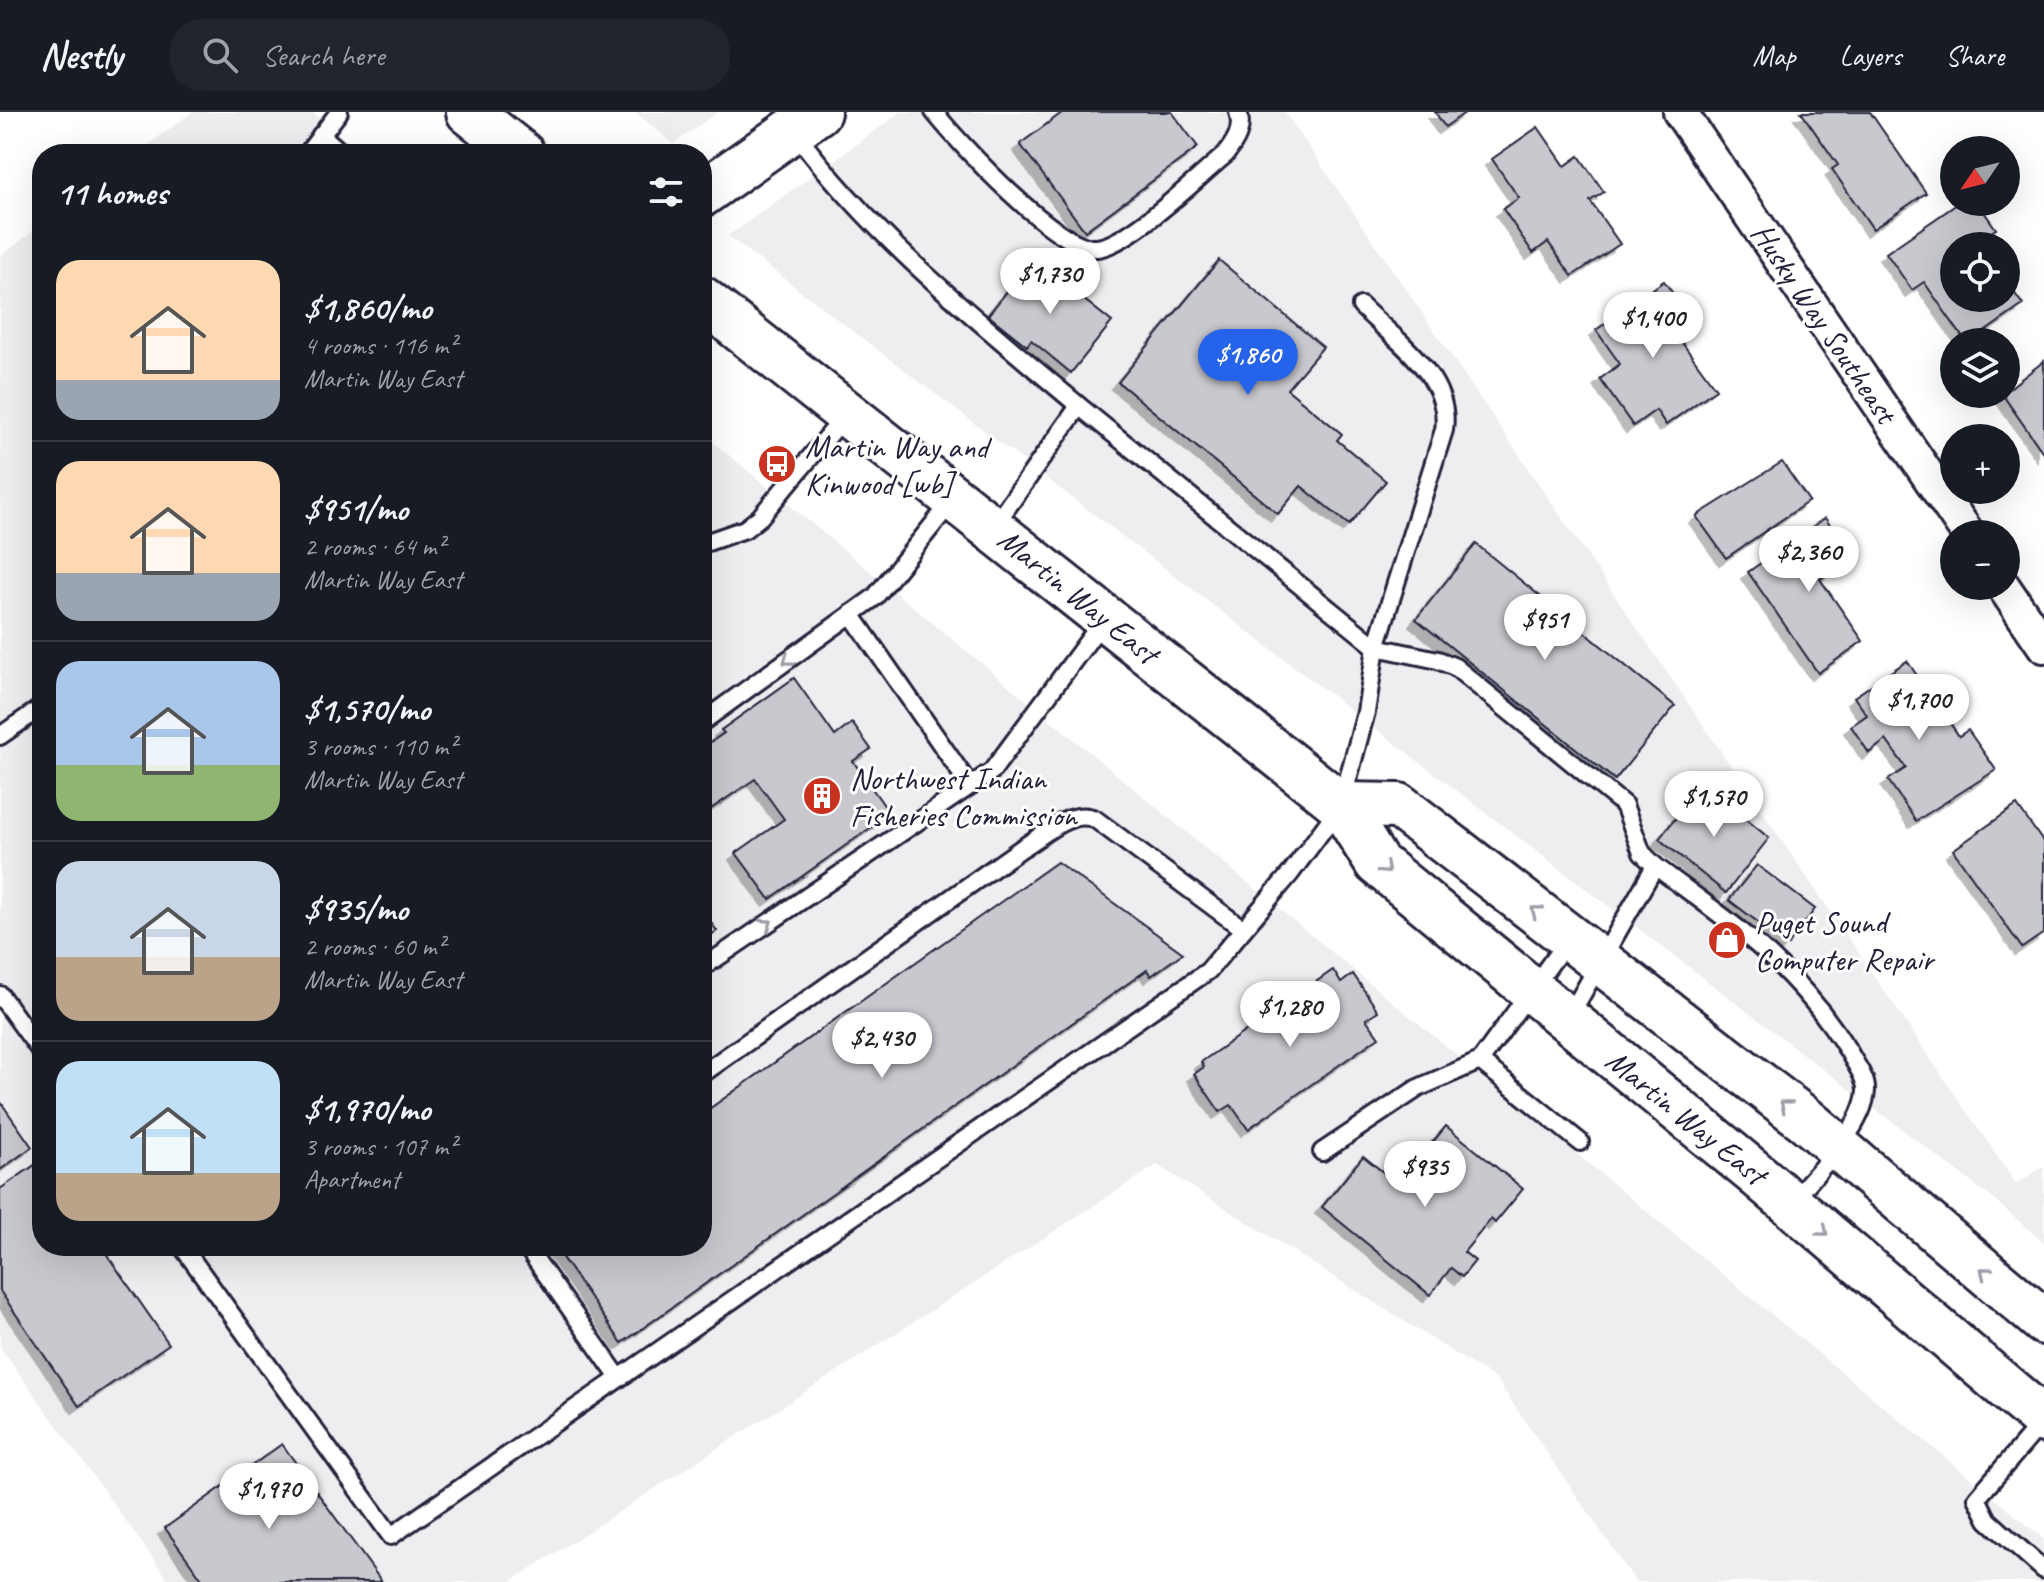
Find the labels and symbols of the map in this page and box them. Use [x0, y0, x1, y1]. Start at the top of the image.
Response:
north arrow [1940, 136, 2020, 216]
street label: Husky Way Southeast [1742, 215, 1908, 434]
pin: $1,730 [985, 248, 1115, 316]
pin: $1,400 [1588, 292, 1718, 360]
pin: $1,860 [1183, 329, 1313, 397]
place label: Martin Way and Kinwood [wb] [805, 426, 992, 504]
bus stop icon: Martin Way and Kinwood [wb] [756, 443, 798, 485]
street label: Martin Way East [990, 519, 1170, 676]
pin: $2,360 [1744, 526, 1874, 594]
pin: $951 [1498, 594, 1592, 662]
one-way arrow [782, 650, 796, 665]
pin: $1,700 [1854, 674, 1984, 742]
place label: Northwest Indian Fisheries Commission [850, 758, 1078, 836]
pin: $1,570 [1649, 771, 1779, 839]
building icon: Northwest Indian Fisheries Commission [801, 775, 843, 817]
one-way arrow [1376, 859, 1391, 873]
place label: Puget Sound Computer Repair [1755, 902, 1936, 980]
one-way arrow [1530, 906, 1545, 920]
one-way arrow [758, 919, 772, 934]
shop icon: Puget Sound Computer Repair [1706, 919, 1748, 961]
pin: $1,280 [1225, 981, 1355, 1049]
pin: $2,430 [817, 1012, 947, 1080]
street label: Martin Way East [1598, 1040, 1778, 1197]
one-way arrow [1780, 1100, 1794, 1114]
pin: $935 [1378, 1141, 1472, 1209]
one-way arrow [1813, 1221, 1828, 1236]
one-way arrow [1979, 1267, 1994, 1282]
pin: $1,970 [204, 1463, 334, 1531]

